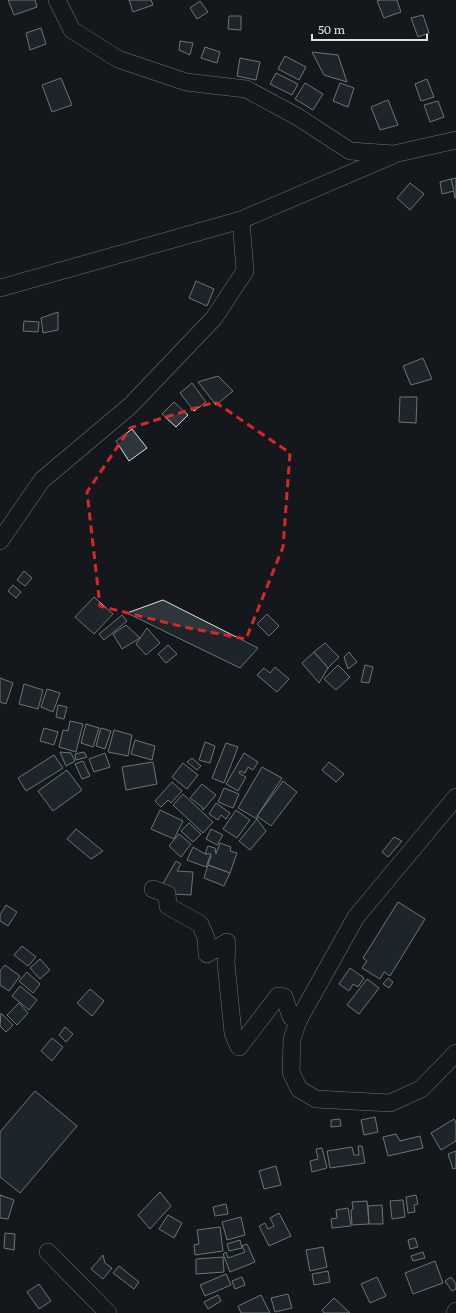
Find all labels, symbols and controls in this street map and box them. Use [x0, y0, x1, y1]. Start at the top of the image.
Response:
scale bar [312, 16, 427, 42]
text: 50 m [318, 20, 345, 38]

